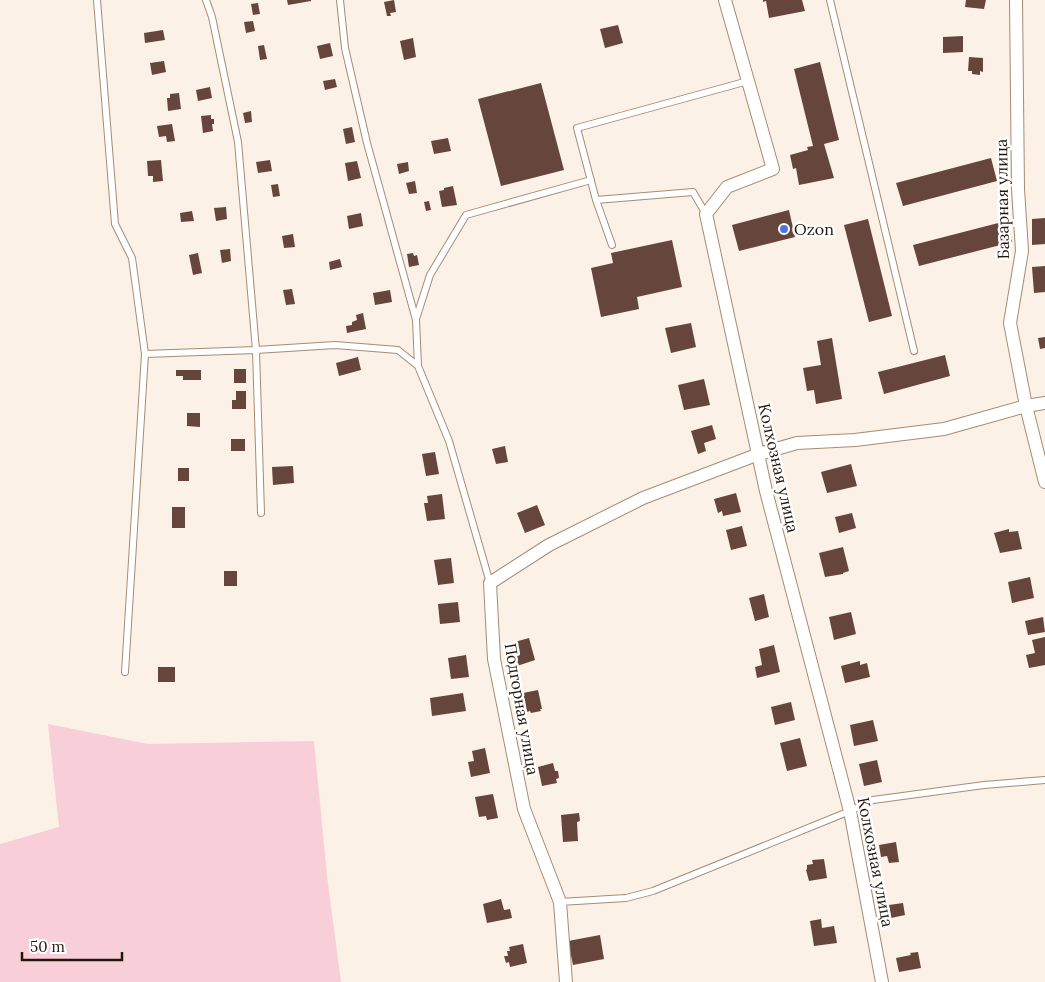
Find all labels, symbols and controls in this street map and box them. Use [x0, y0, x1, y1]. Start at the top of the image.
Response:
street label: Базарная улица [991, 139, 1013, 259]
place label: Ozon [794, 219, 834, 239]
marker: Ozon [778, 223, 790, 235]
street label: Колхозная улица [754, 402, 804, 534]
street label: Подгорная улица [501, 641, 543, 777]
street label: Колхозная улица [854, 795, 898, 929]
scale bar [22, 930, 122, 962]
text: 50 m [30, 937, 65, 956]

